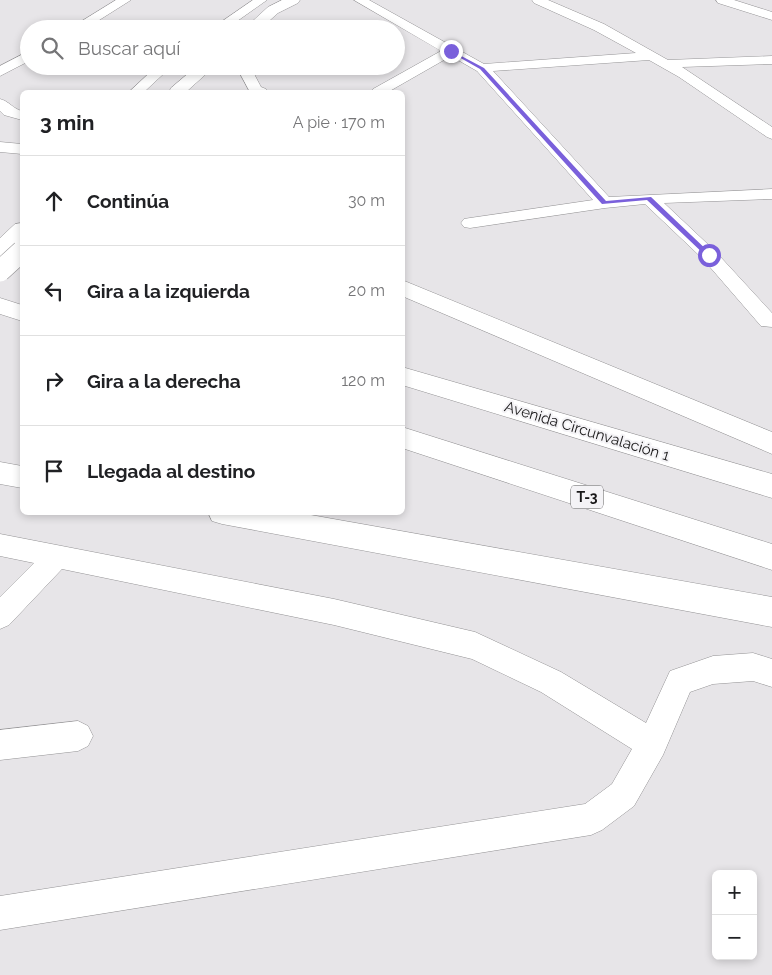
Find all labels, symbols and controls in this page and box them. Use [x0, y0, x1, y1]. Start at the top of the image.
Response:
search box [20, 20, 405, 75]
icon: search [38, 34, 66, 62]
text: Buscar aquí [78, 37, 180, 59]
route end [440, 40, 463, 63]
text: 3 min [40, 110, 94, 135]
text: A pie · 170 m [293, 113, 385, 132]
icon: ahead [40, 187, 68, 215]
text: Continúa [87, 190, 169, 212]
text: 30 m [348, 191, 385, 210]
route start [698, 244, 721, 267]
icon: left [40, 277, 68, 305]
text: Gira a la izquierda [87, 280, 250, 302]
text: 20 m [348, 281, 385, 300]
icon: right [40, 367, 68, 395]
text: Gira a la derecha [87, 370, 241, 392]
text: 120 m [341, 371, 385, 390]
street label: Avenida Circunvalación 1 [502, 397, 672, 465]
icon: arrive [40, 457, 68, 485]
text: Llegada al destino [87, 460, 255, 482]
road number: T-3 [571, 486, 603, 508]
map controls [712, 870, 757, 960]
button: + [712, 870, 757, 915]
button: − [712, 915, 757, 960]

